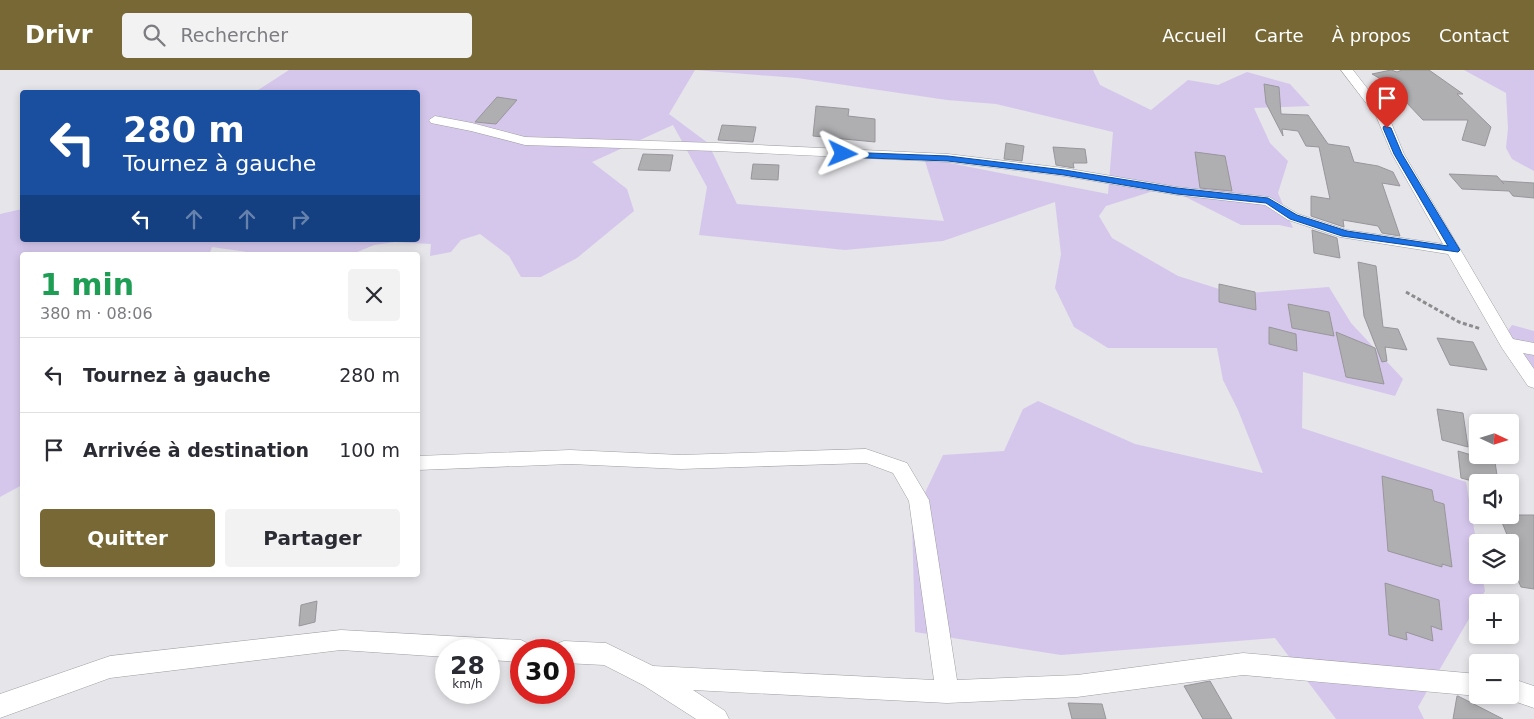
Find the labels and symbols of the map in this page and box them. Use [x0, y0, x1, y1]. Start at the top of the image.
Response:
pin [1366, 77, 1408, 128]
position arrow [816, 127, 868, 179]
north arrow [1469, 414, 1519, 464]
speed limit sign: 30 [510, 639, 575, 704]

